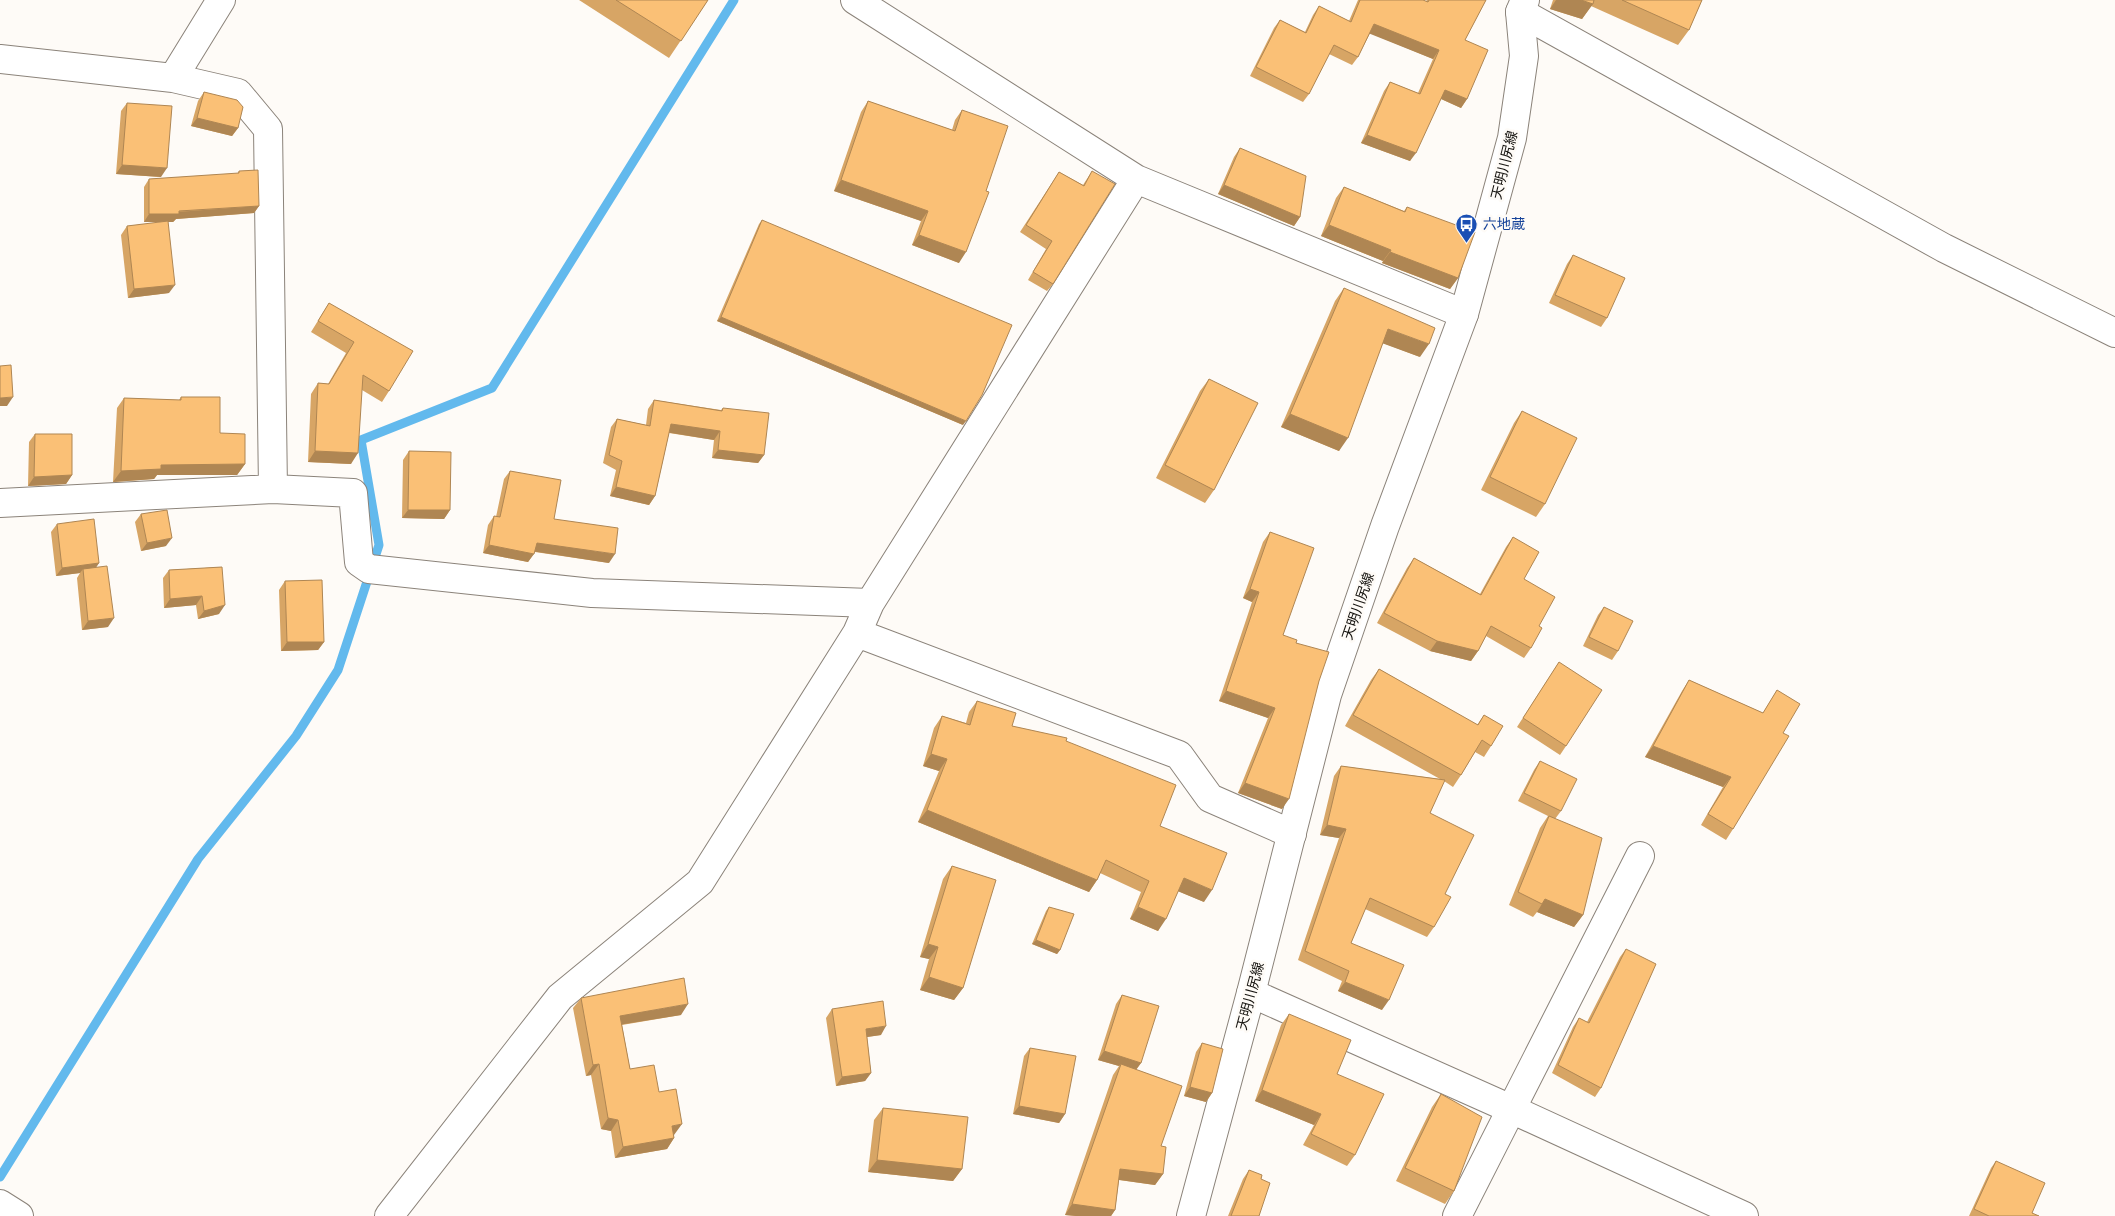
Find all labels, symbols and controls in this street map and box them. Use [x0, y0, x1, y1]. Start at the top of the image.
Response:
street label: 天明川尻線 [1488, 129, 1520, 201]
bus stop icon: 六地蔵 [1455, 212, 1479, 243]
place label: 六地蔵 [1483, 216, 1525, 232]
street label: 天明川尻線 [1339, 570, 1377, 642]
street label: 天明川尻線 [1233, 960, 1267, 1032]

